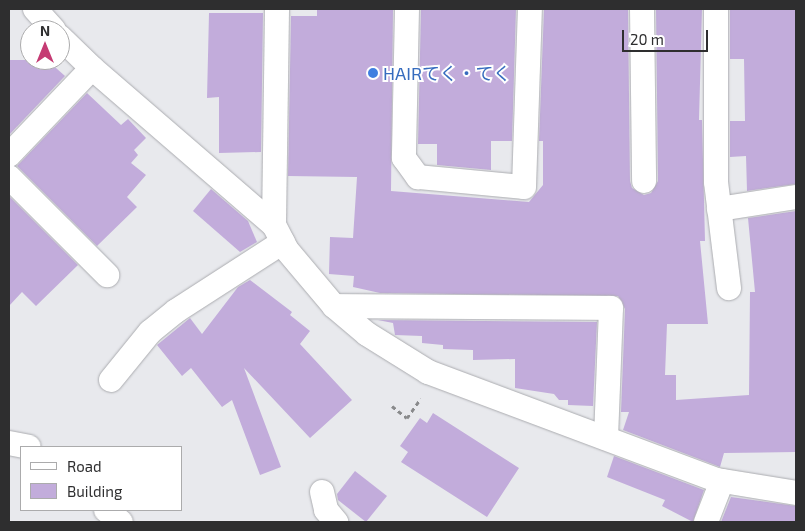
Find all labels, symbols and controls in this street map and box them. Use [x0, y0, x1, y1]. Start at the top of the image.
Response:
north arrow [20, 20, 70, 70]
scale bar [625, 20, 711, 52]
text: N [40, 22, 50, 39]
text: 20 m [630, 30, 664, 48]
place label: HAIRてく・てく [383, 62, 512, 84]
marker: HAIRてく・てく [367, 67, 379, 79]
legend [20, 446, 182, 511]
text: Road [67, 457, 102, 475]
text: Building [67, 482, 122, 500]

